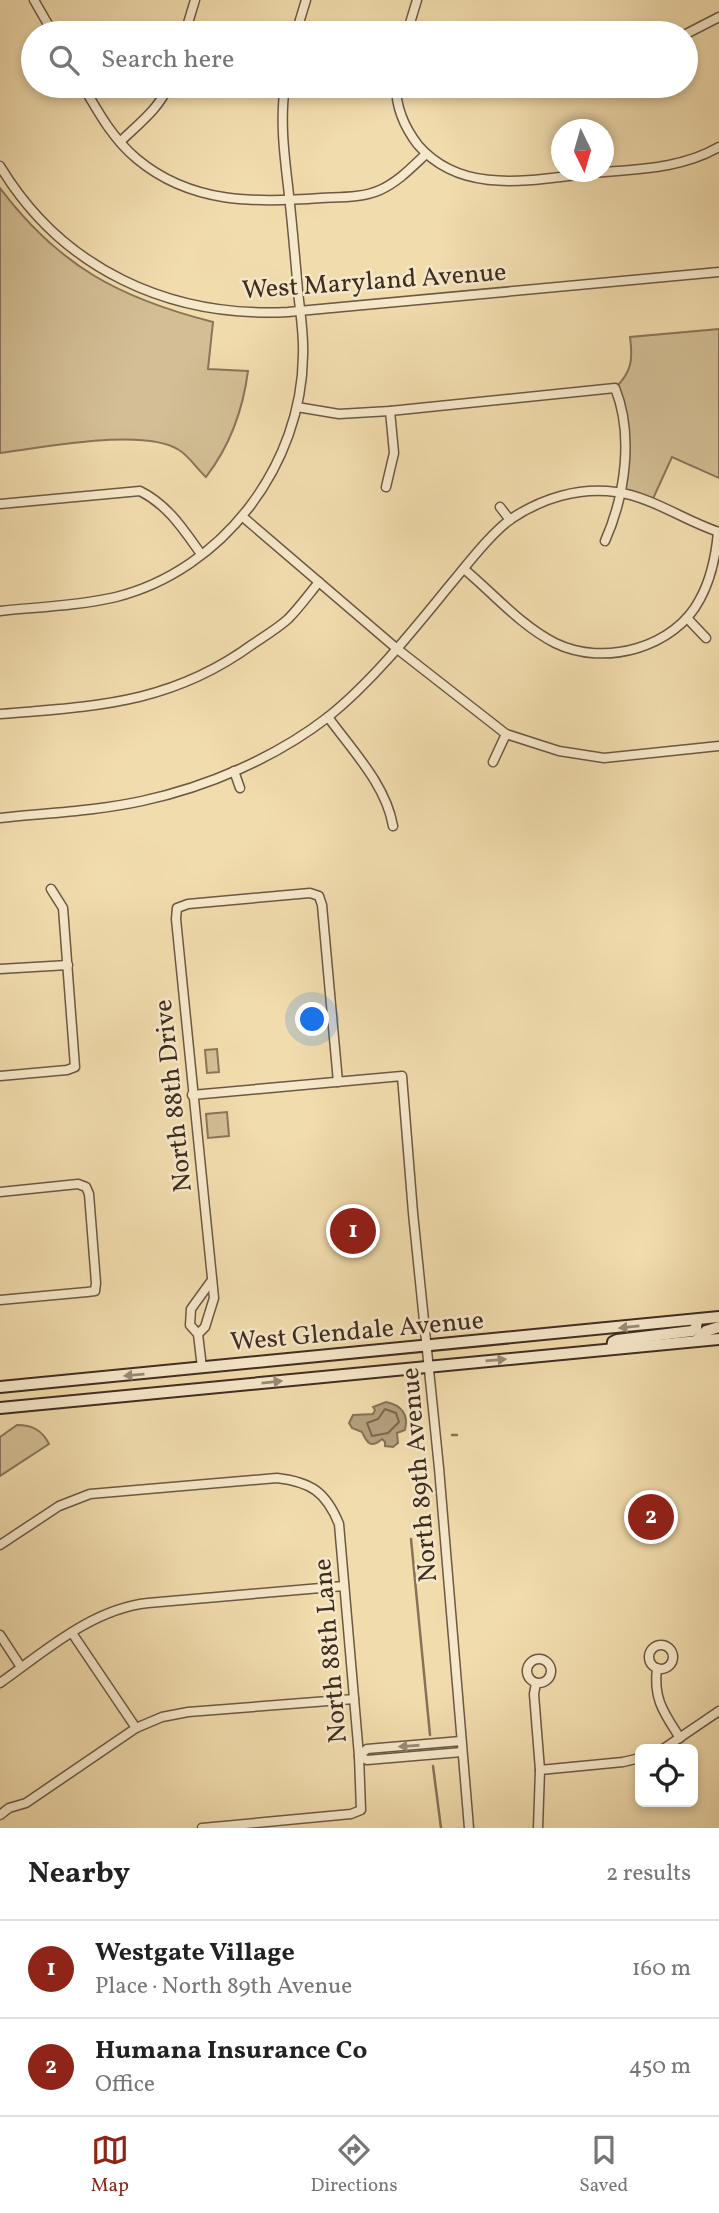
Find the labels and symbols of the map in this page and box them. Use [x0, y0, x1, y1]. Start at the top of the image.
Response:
north arrow [551, 119, 614, 182]
street label: West Maryland Avenue [241, 255, 508, 309]
street label: North 88th Drive [146, 998, 202, 1194]
your location [295, 1002, 329, 1036]
pin: 1 [330, 1205, 376, 1257]
street label: West Glendale Avenue [229, 1303, 485, 1361]
one-way arrow [618, 1321, 640, 1332]
one-way arrow [485, 1354, 507, 1365]
street label: North 89th Avenue [393, 1366, 447, 1584]
one-way arrow [123, 1369, 145, 1380]
one-way arrow [261, 1376, 283, 1387]
pin: 2 [628, 1491, 674, 1543]
street label: North 88th Lane [305, 1557, 357, 1745]
one-way arrow [397, 1740, 419, 1751]

